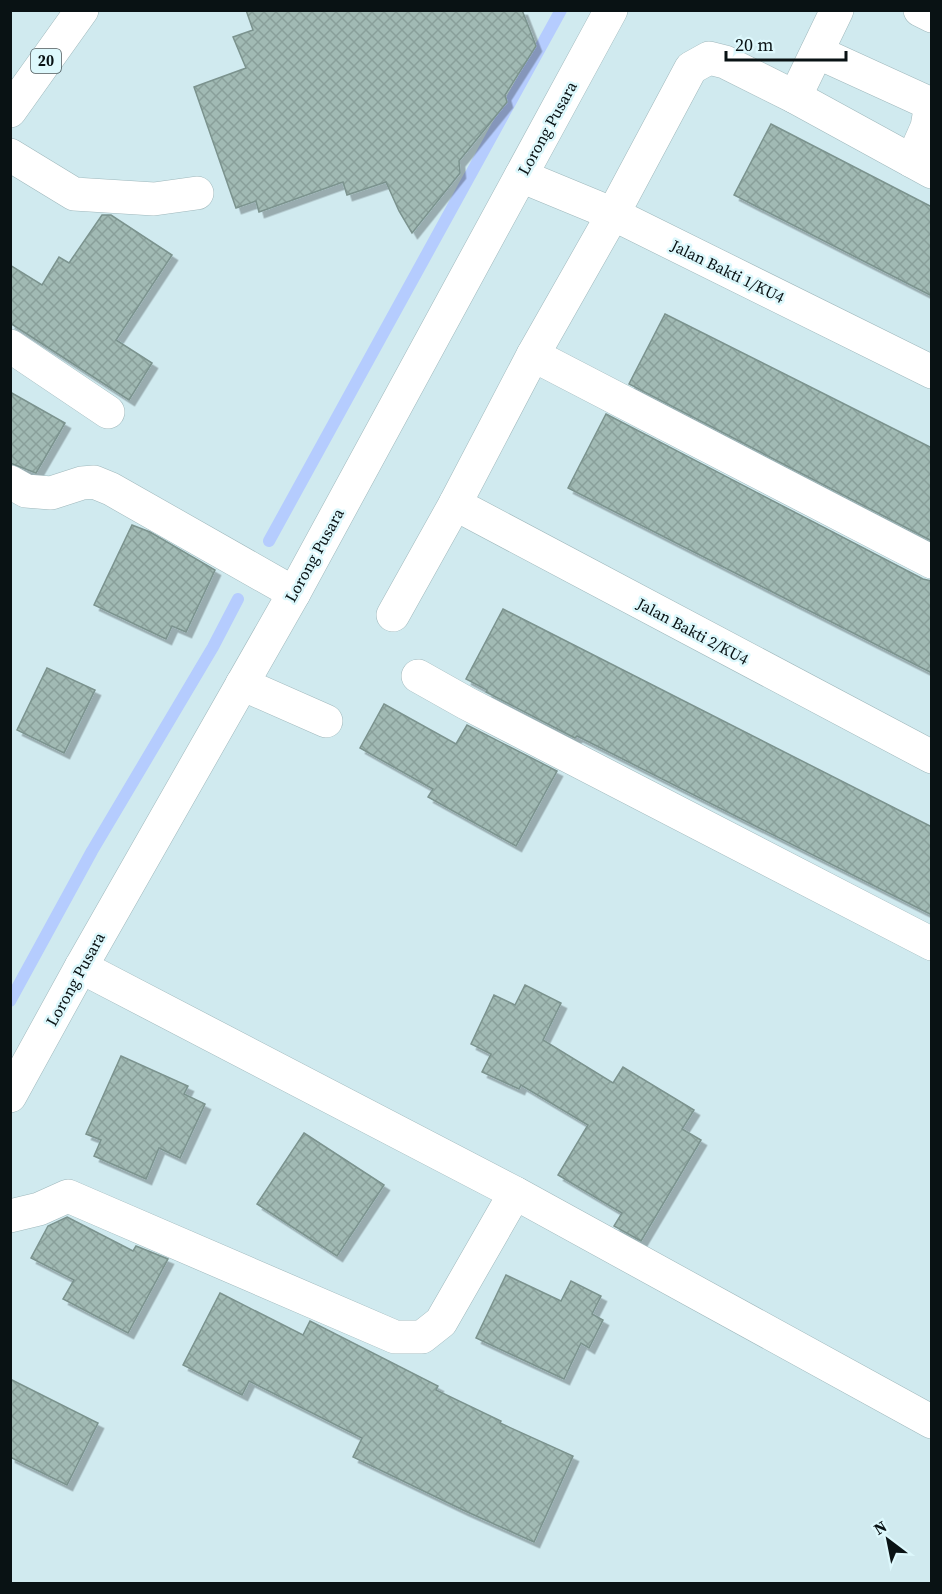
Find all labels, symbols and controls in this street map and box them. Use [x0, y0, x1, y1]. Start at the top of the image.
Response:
scale bar [726, 24, 846, 62]
text: 20 m [735, 32, 773, 57]
road number: 20 [31, 49, 61, 73]
street label: Lorong Pusara [512, 76, 582, 179]
street label: Jalan Bakti 1/KU4 [667, 234, 788, 308]
street label: Lorong Pusara [279, 503, 349, 606]
street label: Jalan Bakti 2/KU4 [632, 592, 753, 670]
street label: Lorong Pusara [40, 927, 110, 1030]
north arrow [858, 1510, 918, 1570]
text: N [869, 1515, 891, 1540]

